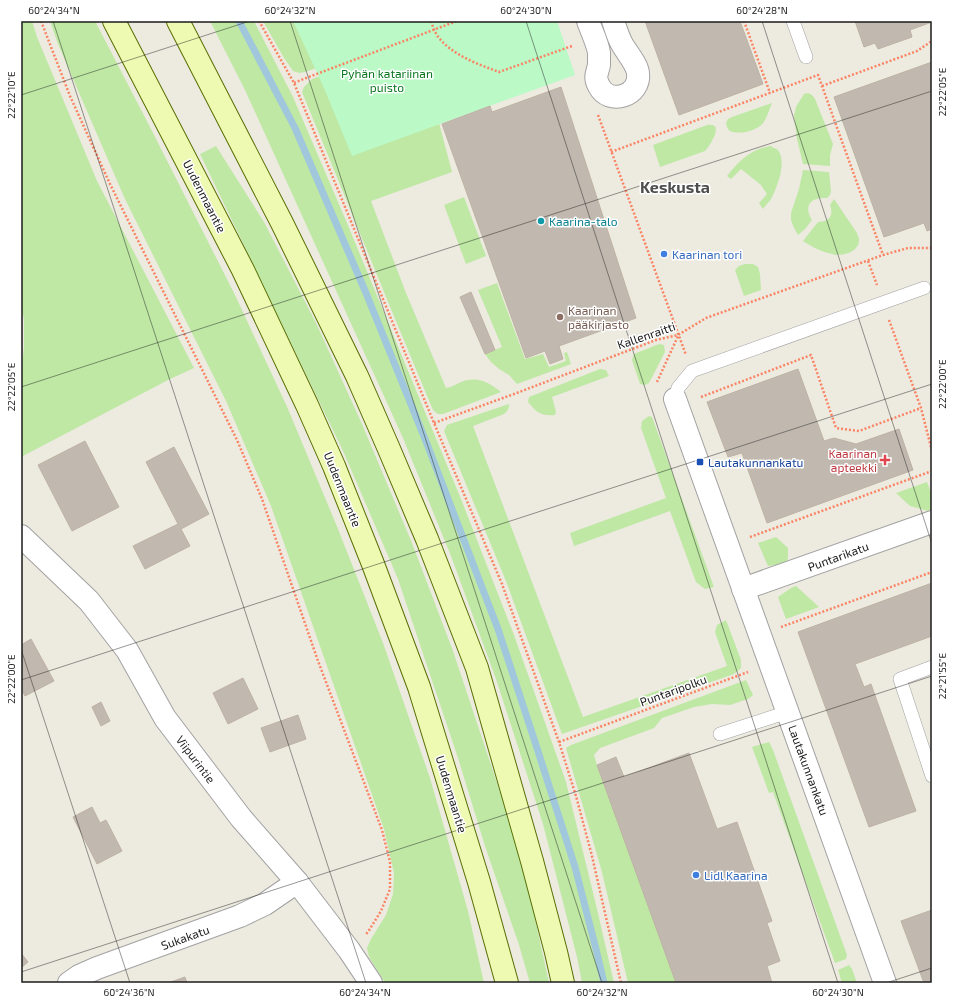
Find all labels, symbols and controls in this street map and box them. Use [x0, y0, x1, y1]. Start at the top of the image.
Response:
text: 60°24'34"N [28, 4, 80, 16]
text: 60°24'32"N [265, 4, 315, 16]
text: 60°24'30"N [500, 4, 552, 16]
text: 60°24'28"N [736, 4, 788, 16]
park label: Pyhän katariinan puisto [341, 66, 433, 94]
text: 22°22'05"E [936, 67, 948, 116]
text: 22°22'10"E [5, 71, 17, 119]
street label: Uudenmaantie [181, 157, 229, 235]
district label: Keskusta [640, 177, 710, 196]
place label: Kaarina-talo [549, 214, 618, 228]
marker: Kaarina-talo [536, 216, 546, 226]
place label: Kaarinan tori [672, 247, 742, 261]
marker: Kaarinan tori [659, 249, 669, 259]
place label: Kaarinan pääkirjasto [568, 303, 629, 332]
marker: Kaarinan pääkirjasto [555, 312, 565, 322]
street label: Kallenraitti [615, 318, 677, 352]
text: 22°22'00"E [936, 359, 948, 409]
text: 22°22'05"E [5, 362, 17, 411]
place label: Kaarinan apteekki [828, 446, 877, 474]
street label: Uudenmaantie [322, 449, 364, 529]
place label: Lautakunnankatu [708, 455, 803, 469]
marker: Kaarinan apteekki [880, 455, 890, 465]
marker: Lautakunnankatu [695, 457, 705, 467]
street label: Puntarikatu [806, 538, 870, 574]
text: 22°21'55"E [936, 652, 948, 699]
text: 22°22'00"E [5, 654, 17, 704]
street label: Puntaripolku [638, 671, 708, 709]
street label: Lautakunnankatu [786, 723, 832, 817]
street label: Viipurintie [174, 733, 218, 785]
street label: Uudenmaantie [434, 754, 470, 834]
place label: Lidl Kaarina [704, 868, 768, 882]
marker: Lidl Kaarina [691, 870, 701, 880]
street label: Sukakatu [159, 922, 211, 952]
text: 60°24'36"N [103, 986, 155, 998]
text: 60°24'34"N [339, 986, 391, 998]
text: 60°24'32"N [577, 986, 627, 998]
text: 60°24'30"N [812, 986, 864, 998]

